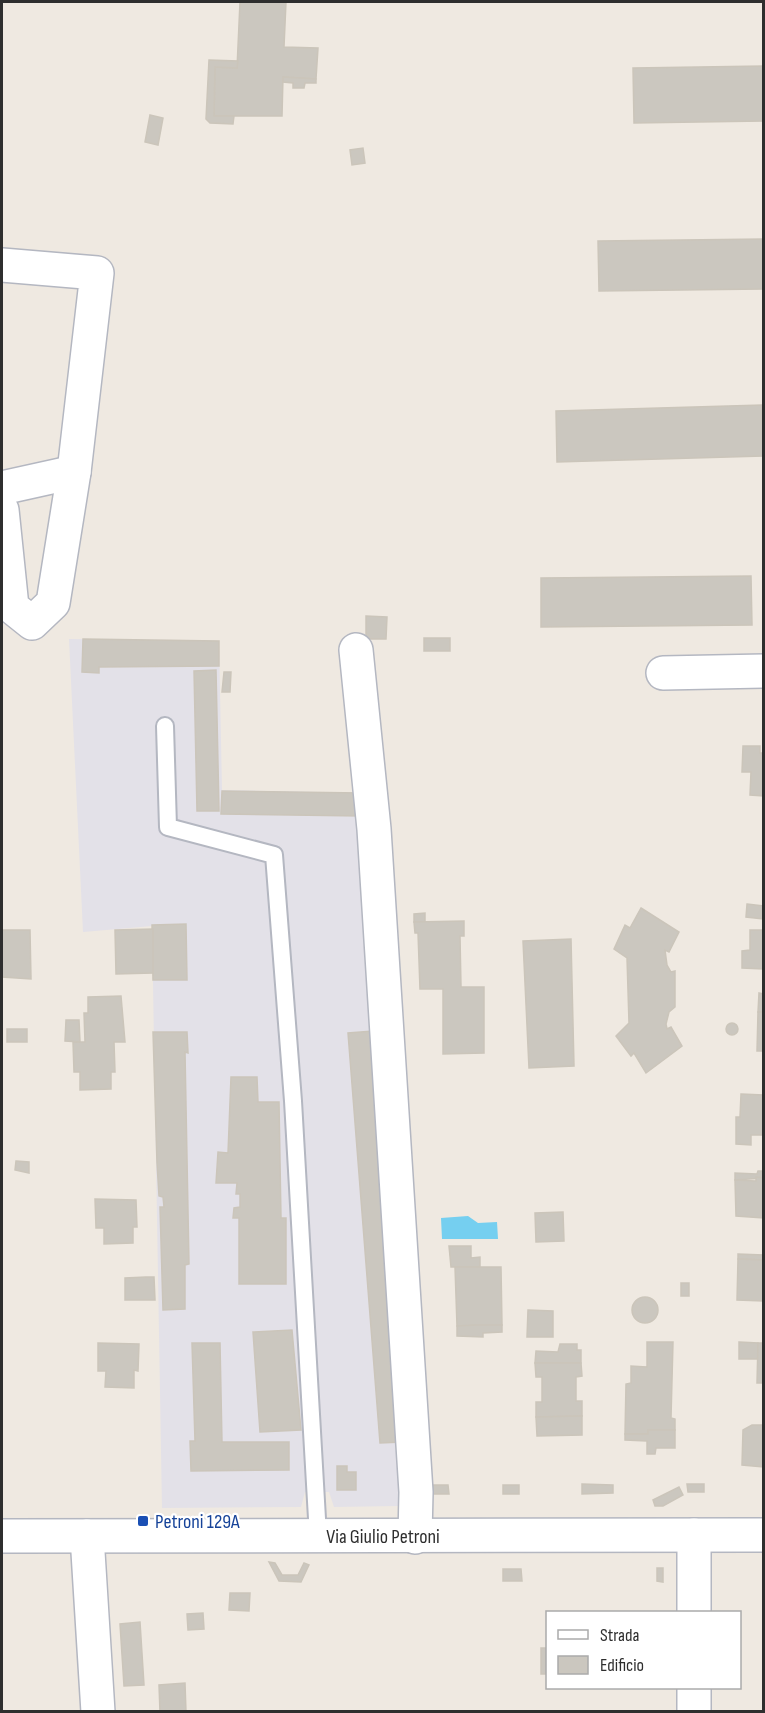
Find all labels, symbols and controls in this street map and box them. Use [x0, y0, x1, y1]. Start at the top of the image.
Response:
place label: Petroni 129A [155, 1510, 240, 1534]
marker: Petroni 129A [136, 1514, 150, 1528]
street label: Via Giulio Petroni [326, 1525, 440, 1549]
legend [546, 1611, 741, 1689]
text: Strada [600, 1625, 640, 1646]
text: Edificio [600, 1655, 644, 1676]

